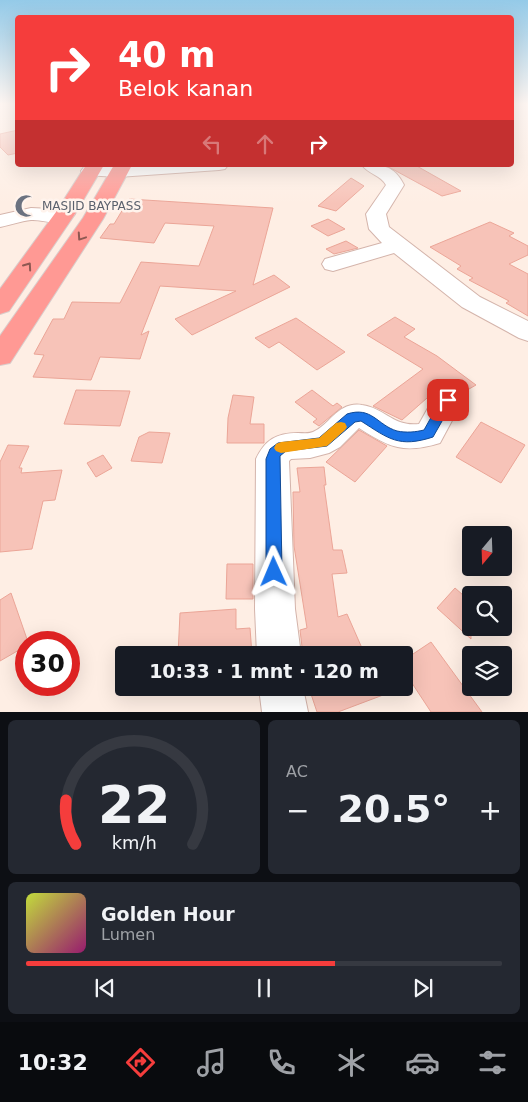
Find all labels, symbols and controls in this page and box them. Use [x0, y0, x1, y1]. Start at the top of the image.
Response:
icon: right [35, 35, 100, 100]
text: 40 m [118, 35, 215, 75]
text: Belok kanan [118, 76, 253, 101]
icon: left [198, 130, 226, 158]
icon: ahead [251, 130, 279, 158]
icon: right [304, 130, 332, 158]
mosque icon: MASJID BAYPASS [13, 193, 39, 219]
place label: MASJID BAYPASS [42, 199, 141, 213]
one-way arrow [78, 232, 87, 241]
one-way arrow [22, 262, 31, 272]
pin [427, 379, 469, 421]
icon: arrive [434, 386, 462, 414]
north arrow [462, 526, 512, 576]
map controls [462, 526, 512, 696]
position arrow [247, 545, 299, 597]
button: search [462, 586, 512, 636]
speed limit sign: 30 [15, 631, 80, 696]
button: layers [462, 646, 512, 696]
text: 10:33 · 1 mnt · 120 m [149, 660, 379, 682]
text: AC [286, 762, 308, 781]
text: 22 [98, 775, 170, 835]
text: 20.5° [338, 787, 450, 831]
text: − [286, 794, 309, 827]
text: + [479, 794, 502, 827]
text: km/h [111, 832, 157, 853]
text: Golden Hour [101, 903, 235, 925]
text: Lumen [101, 925, 155, 944]
icon: previous [91, 974, 119, 1002]
icon: pause [250, 974, 278, 1002]
icon: next [409, 974, 437, 1002]
icon: directions [123, 1045, 158, 1080]
icon: music [194, 1045, 229, 1080]
icon: phone [264, 1045, 299, 1080]
icon: climate [334, 1045, 369, 1080]
icon: car [405, 1045, 440, 1080]
icon: filters [475, 1045, 510, 1080]
text: 10:32 [18, 1050, 88, 1075]

